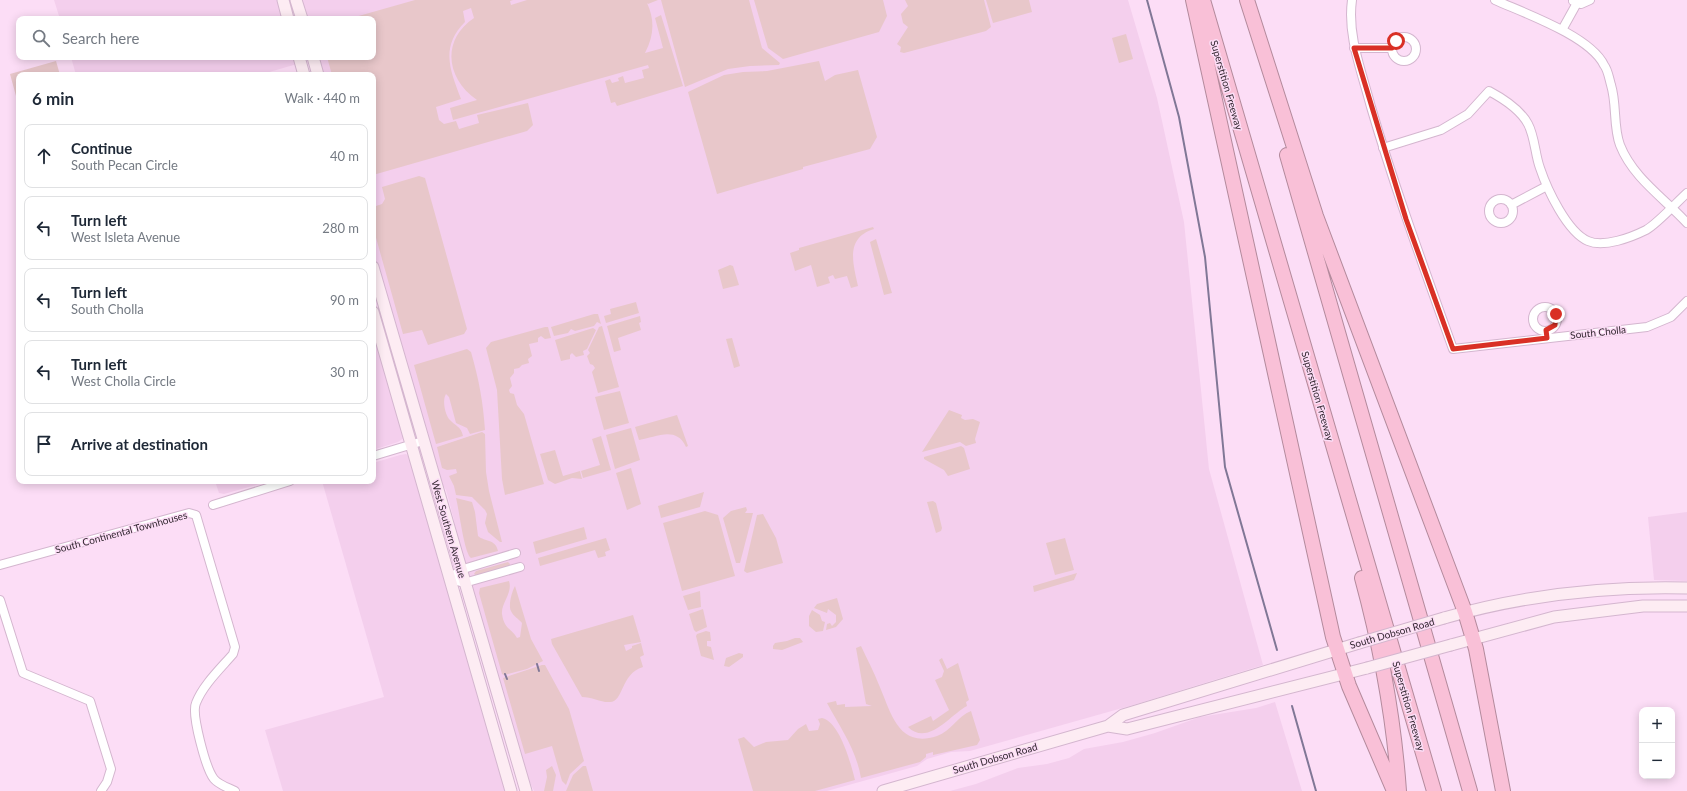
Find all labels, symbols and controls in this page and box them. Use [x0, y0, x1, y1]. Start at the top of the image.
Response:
search box [16, 16, 376, 60]
icon: search [30, 27, 52, 49]
text: Search here [62, 29, 139, 47]
route start [1387, 32, 1405, 50]
street label: Superstition Freeway [1208, 39, 1246, 132]
text: 6 min [32, 88, 74, 109]
text: Walk · 440 m [284, 90, 360, 106]
text: Continue [71, 139, 132, 157]
icon: ahead [33, 145, 55, 167]
text: 40 m [330, 148, 359, 164]
text: South Pecan Circle [71, 157, 178, 173]
text: Turn left [71, 211, 127, 229]
icon: left [33, 217, 55, 239]
text: 280 m [322, 220, 359, 236]
text: West Isleta Avenue [71, 229, 180, 245]
text: Turn left [71, 283, 127, 301]
icon: left [33, 289, 55, 311]
text: 90 m [330, 292, 359, 308]
text: South Cholla [71, 301, 144, 317]
route end [1547, 305, 1565, 323]
street label: South Cholla [1570, 323, 1626, 341]
street label: Superstition Freeway [1299, 350, 1337, 443]
text: Turn left [71, 355, 127, 373]
icon: left [33, 361, 55, 383]
text: 30 m [330, 364, 359, 380]
text: West Cholla Circle [71, 373, 176, 389]
icon: arrive [33, 433, 55, 455]
text: Arrive at destination [71, 435, 208, 453]
street label: West Southern Avenue [429, 479, 469, 579]
street label: South Continental Townhouses [54, 509, 188, 555]
street label: South Dobson Road [1348, 615, 1436, 651]
street label: Superstition Freeway [1390, 660, 1428, 753]
map controls [1639, 707, 1675, 779]
button: + [1639, 707, 1675, 743]
street label: South Dobson Road [951, 740, 1039, 776]
button: − [1639, 743, 1675, 779]

